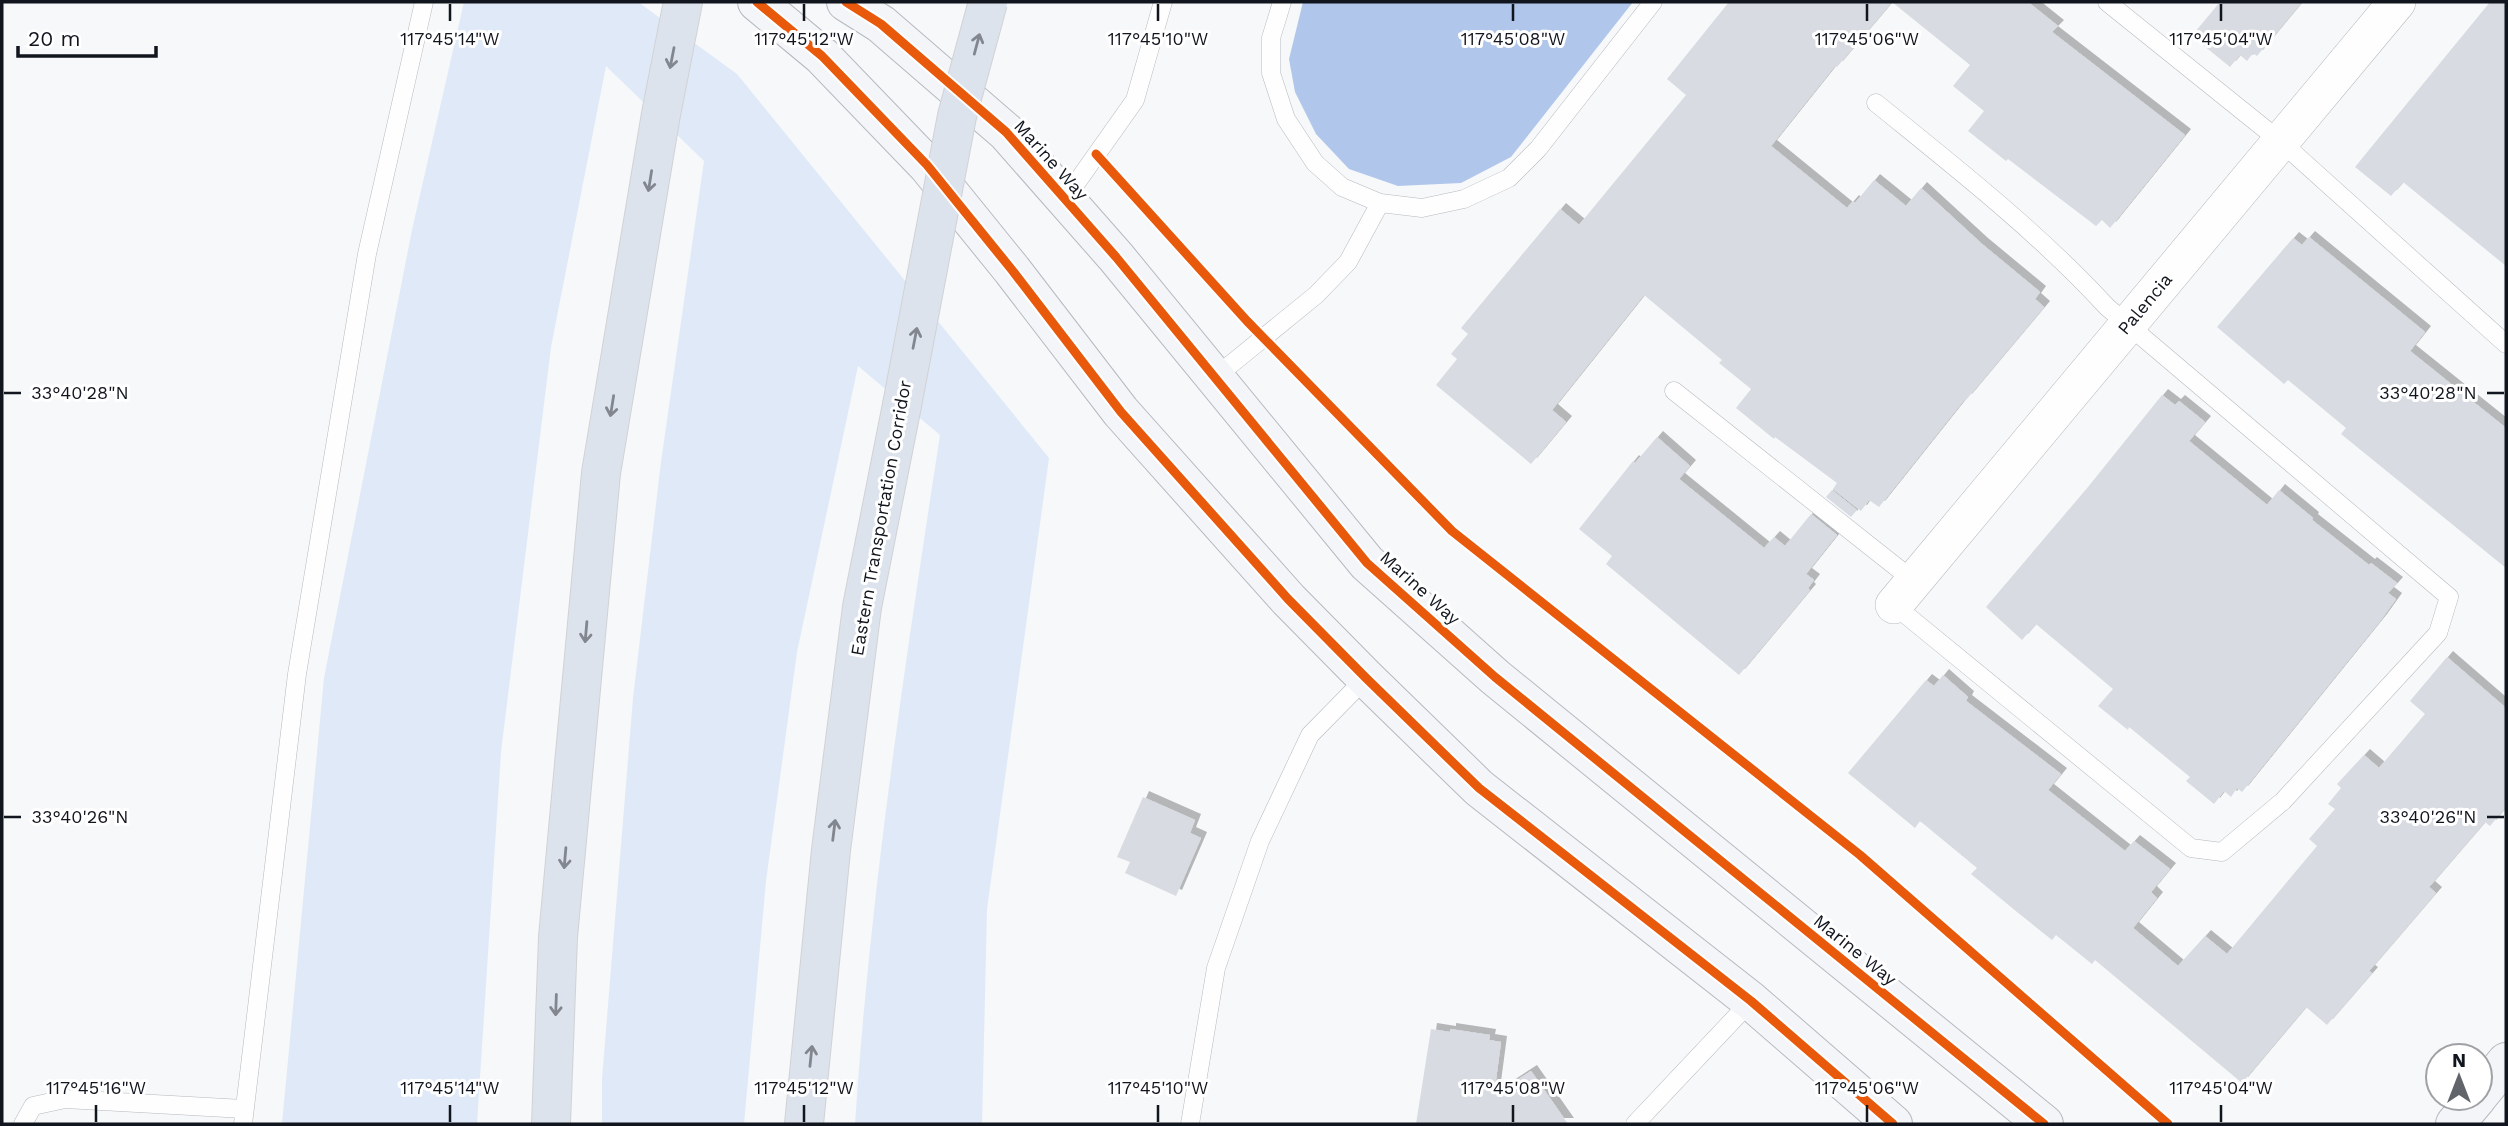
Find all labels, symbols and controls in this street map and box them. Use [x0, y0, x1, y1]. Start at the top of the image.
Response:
scale bar [18, 14, 156, 58]
text: 20 m [28, 26, 80, 51]
text: 117°45'14"W [400, 28, 500, 49]
text: 117°45'12"W [754, 28, 854, 49]
text: 117°45'10"W [1108, 28, 1208, 49]
text: 117°45'08"W [1461, 28, 1565, 49]
text: 117°45'06"W [1815, 28, 1919, 49]
text: 117°45'04"W [2169, 28, 2273, 49]
one-way arrow [971, 33, 984, 55]
one-way arrow [665, 46, 679, 69]
street label: Marine Way [1010, 115, 1093, 205]
one-way arrow [643, 169, 656, 192]
street label: Palencia [2113, 269, 2176, 338]
one-way arrow [908, 327, 922, 350]
street label: Eastern Transportation Corridor [846, 378, 915, 657]
text: 33°40'28"N [31, 382, 129, 403]
text: 33°40'28"N [2379, 382, 2477, 403]
one-way arrow [605, 394, 618, 417]
street label: Marine Way [1376, 546, 1465, 629]
one-way arrow [579, 620, 592, 642]
text: 33°40'26"N [31, 806, 129, 827]
text: 33°40'26"N [2379, 806, 2477, 827]
one-way arrow [827, 819, 840, 842]
one-way arrow [559, 846, 572, 869]
street label: Marine Way [1810, 910, 1901, 990]
one-way arrow [549, 993, 562, 1016]
north arrow [2424, 1042, 2494, 1112]
one-way arrow [805, 1046, 818, 1068]
text: N [2452, 1049, 2466, 1072]
text: 117°45'16"W [46, 1077, 146, 1098]
text: 117°45'14"W [400, 1077, 500, 1098]
text: 117°45'12"W [754, 1077, 854, 1098]
text: 117°45'10"W [1108, 1077, 1208, 1098]
text: 117°45'08"W [1461, 1077, 1565, 1098]
text: 117°45'06"W [1815, 1077, 1919, 1098]
text: 117°45'04"W [2169, 1077, 2273, 1098]

